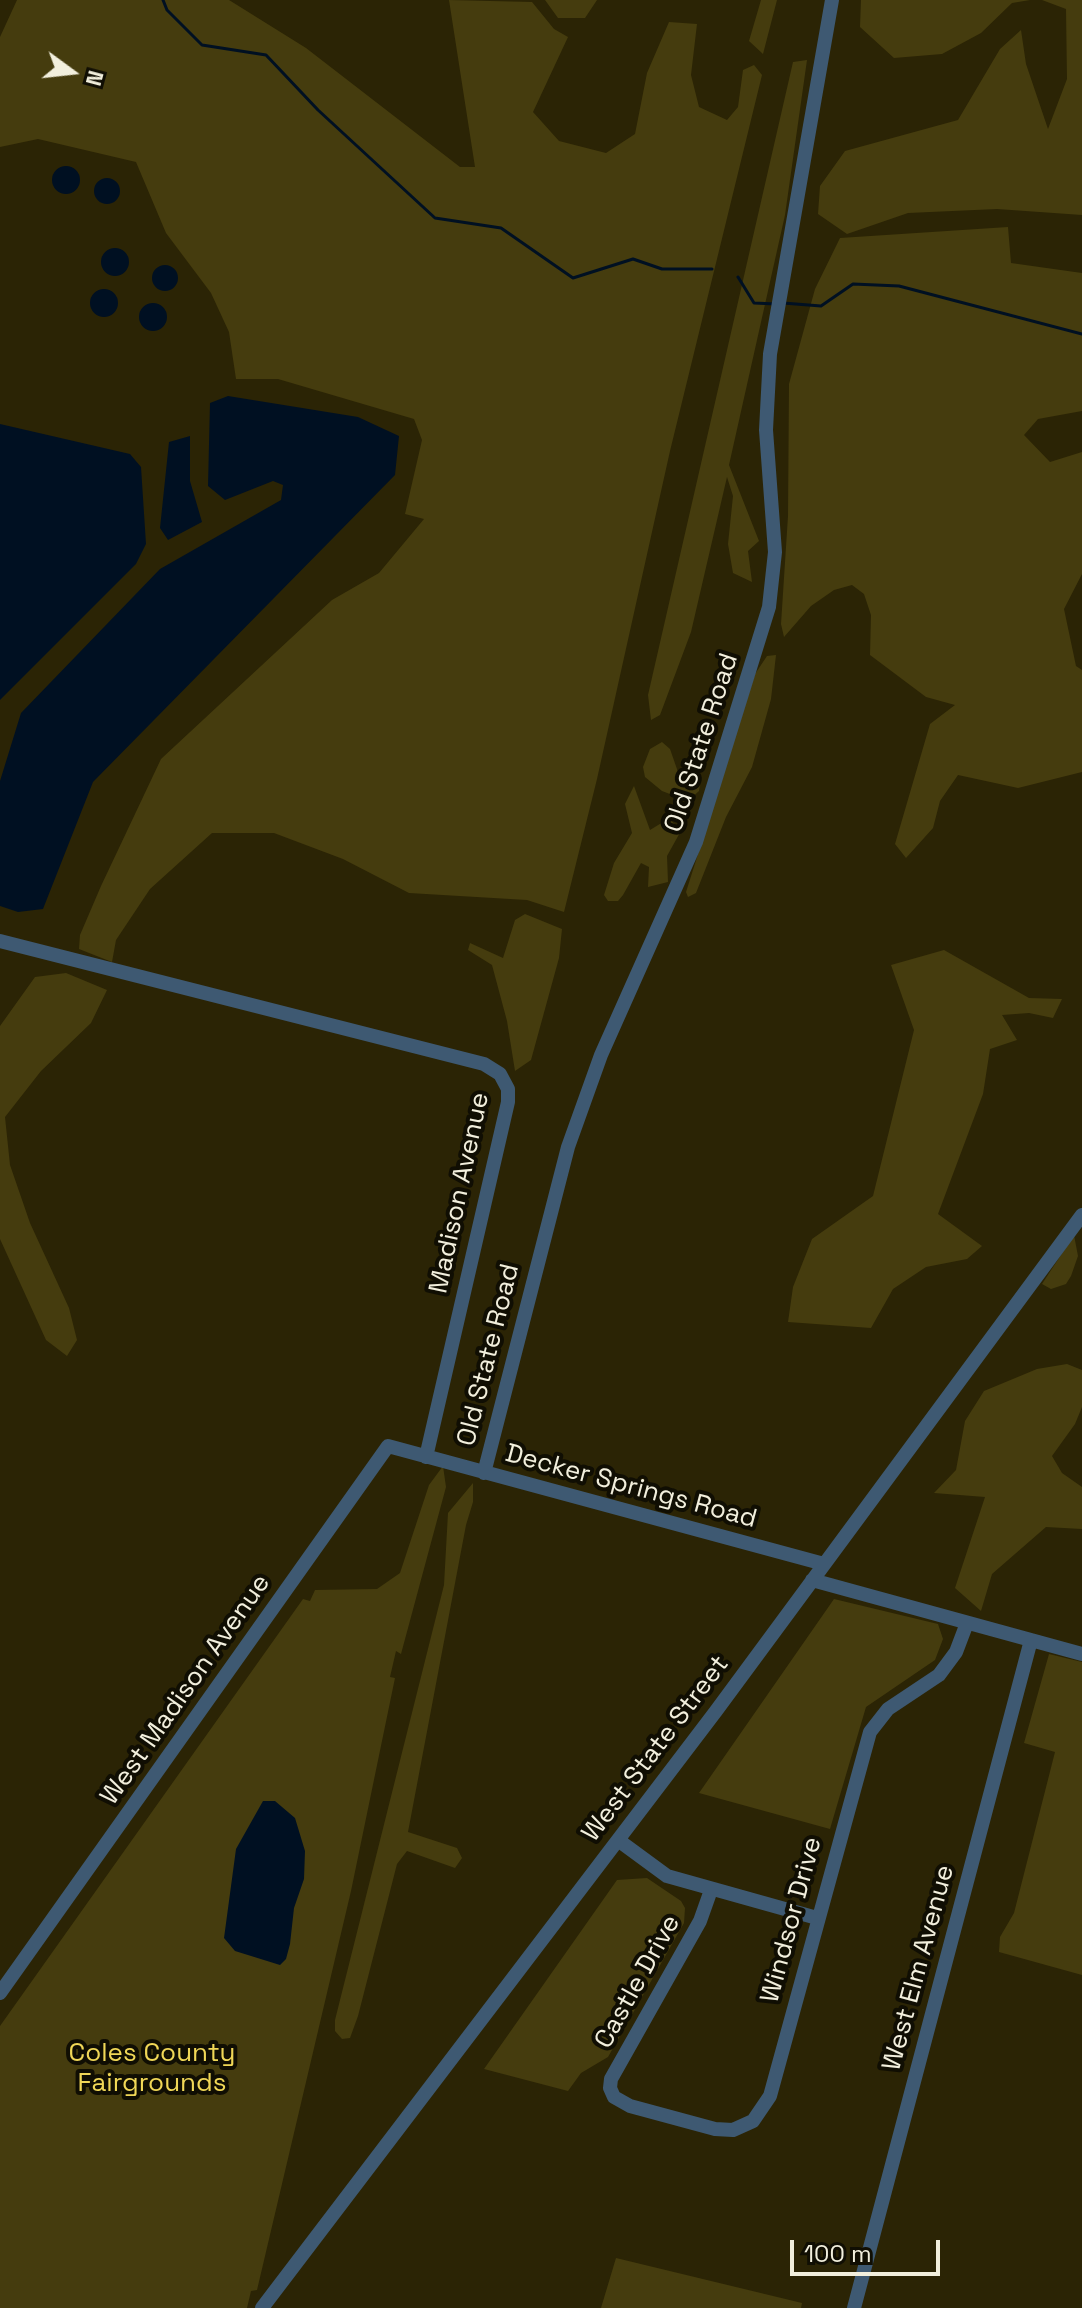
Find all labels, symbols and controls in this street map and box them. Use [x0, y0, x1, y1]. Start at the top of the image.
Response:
north arrow [32, 32, 112, 112]
text: N [80, 67, 111, 89]
street label: Old State Road [658, 649, 746, 837]
street label: Madison Avenue [423, 1090, 497, 1296]
street label: Old State Road [451, 1261, 527, 1449]
street label: Decker Springs Road [502, 1438, 760, 1536]
street label: West Madison Avenue [95, 1569, 277, 1811]
street label: West State Street [576, 1650, 736, 1848]
street label: Windsor Drive [755, 1834, 829, 2006]
street label: West Elm Avenue [877, 1862, 961, 2074]
street label: Castle Drive [589, 1910, 687, 2054]
park label: Coles County Fairgrounds [68, 2038, 236, 2100]
scale bar [794, 2224, 944, 2274]
text: 100 m [804, 2238, 872, 2269]

